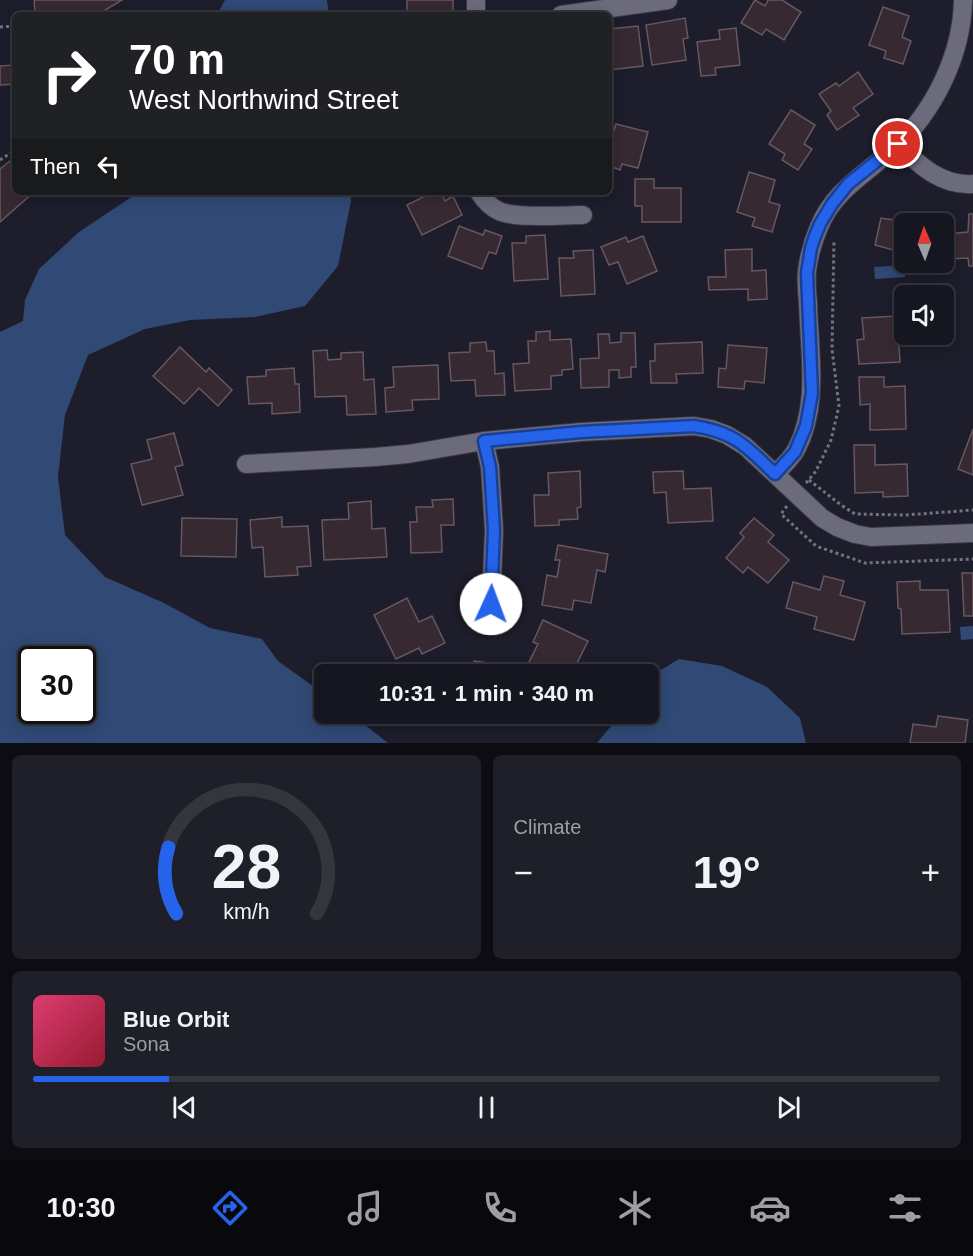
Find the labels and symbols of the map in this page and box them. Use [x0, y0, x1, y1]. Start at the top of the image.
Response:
pin [872, 118, 923, 169]
north arrow [894, 213, 954, 273]
position arrow [459, 572, 523, 636]
speed limit sign: 30 [18, 646, 96, 724]

